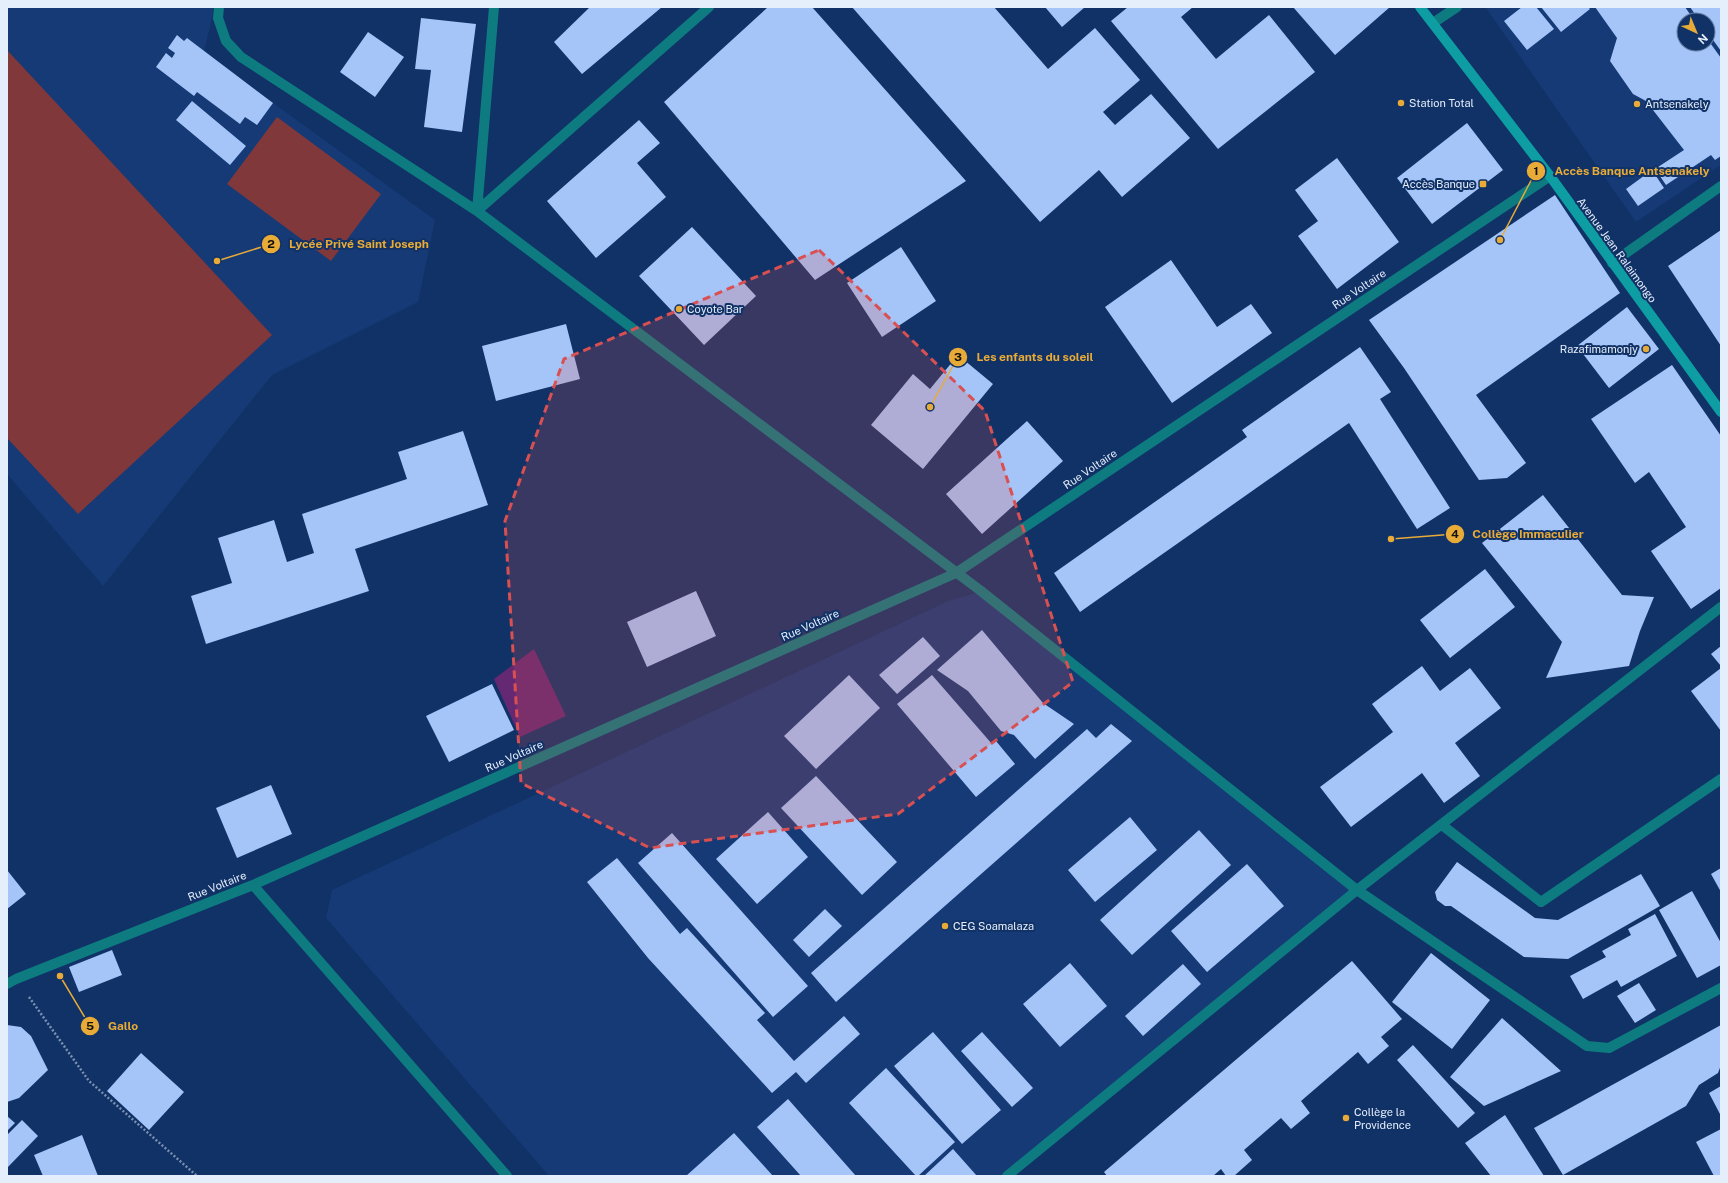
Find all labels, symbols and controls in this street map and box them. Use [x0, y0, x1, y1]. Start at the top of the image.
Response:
north arrow [1676, 12, 1716, 52]
text: N [1696, 32, 1710, 46]
place label: Station Total [1409, 97, 1474, 109]
marker: Station Total [1396, 98, 1406, 108]
place label: Antsenakely [1645, 98, 1709, 110]
marker: Antsenakely [1632, 99, 1642, 109]
callout: Accès Banque Antsenakely [1526, 159, 1718, 183]
text: 1 [1533, 164, 1539, 178]
text: Accès Banque Antsenakely [1554, 164, 1710, 178]
place label: Accès Banque [1402, 178, 1475, 190]
marker: Accès Banque [1478, 179, 1488, 189]
street label: Avenue Jean Ralaimongo [1575, 195, 1659, 305]
callout: Lycée Privé Saint Joseph [261, 232, 437, 256]
text: 2 [267, 237, 275, 251]
text: Lycée Privé Saint Joseph [289, 237, 429, 251]
street label: Rue Voltaire [1330, 267, 1388, 311]
place label: Coyote Bar [687, 303, 743, 315]
marker: Coyote Bar [674, 304, 684, 314]
place label: Razafimamonjy [1560, 343, 1638, 355]
marker: Razafimamonjy [1641, 344, 1651, 354]
callout: Les enfants du soleil [948, 345, 1101, 369]
text: 3 [954, 350, 962, 364]
text: Les enfants du soleil [976, 350, 1094, 364]
street label: Rue Voltaire [1061, 447, 1119, 491]
callout: Collège Immaculier [1445, 522, 1592, 546]
text: 4 [1451, 527, 1459, 541]
text: Collège Immaculier [1472, 527, 1584, 541]
street label: Rue Voltaire [779, 607, 841, 643]
street label: Rue Voltaire [483, 738, 545, 774]
street label: Rue Voltaire [186, 869, 248, 903]
place label: CEG Soamalaza [953, 920, 1034, 932]
marker: CEG Soamalaza [940, 921, 950, 931]
callout: Gallo [80, 1014, 146, 1038]
text: 5 [86, 1019, 94, 1033]
text: Gallo [108, 1019, 138, 1033]
place label: Collège la Providence [1354, 1106, 1411, 1131]
marker: Collège la Providence [1341, 1113, 1351, 1123]

